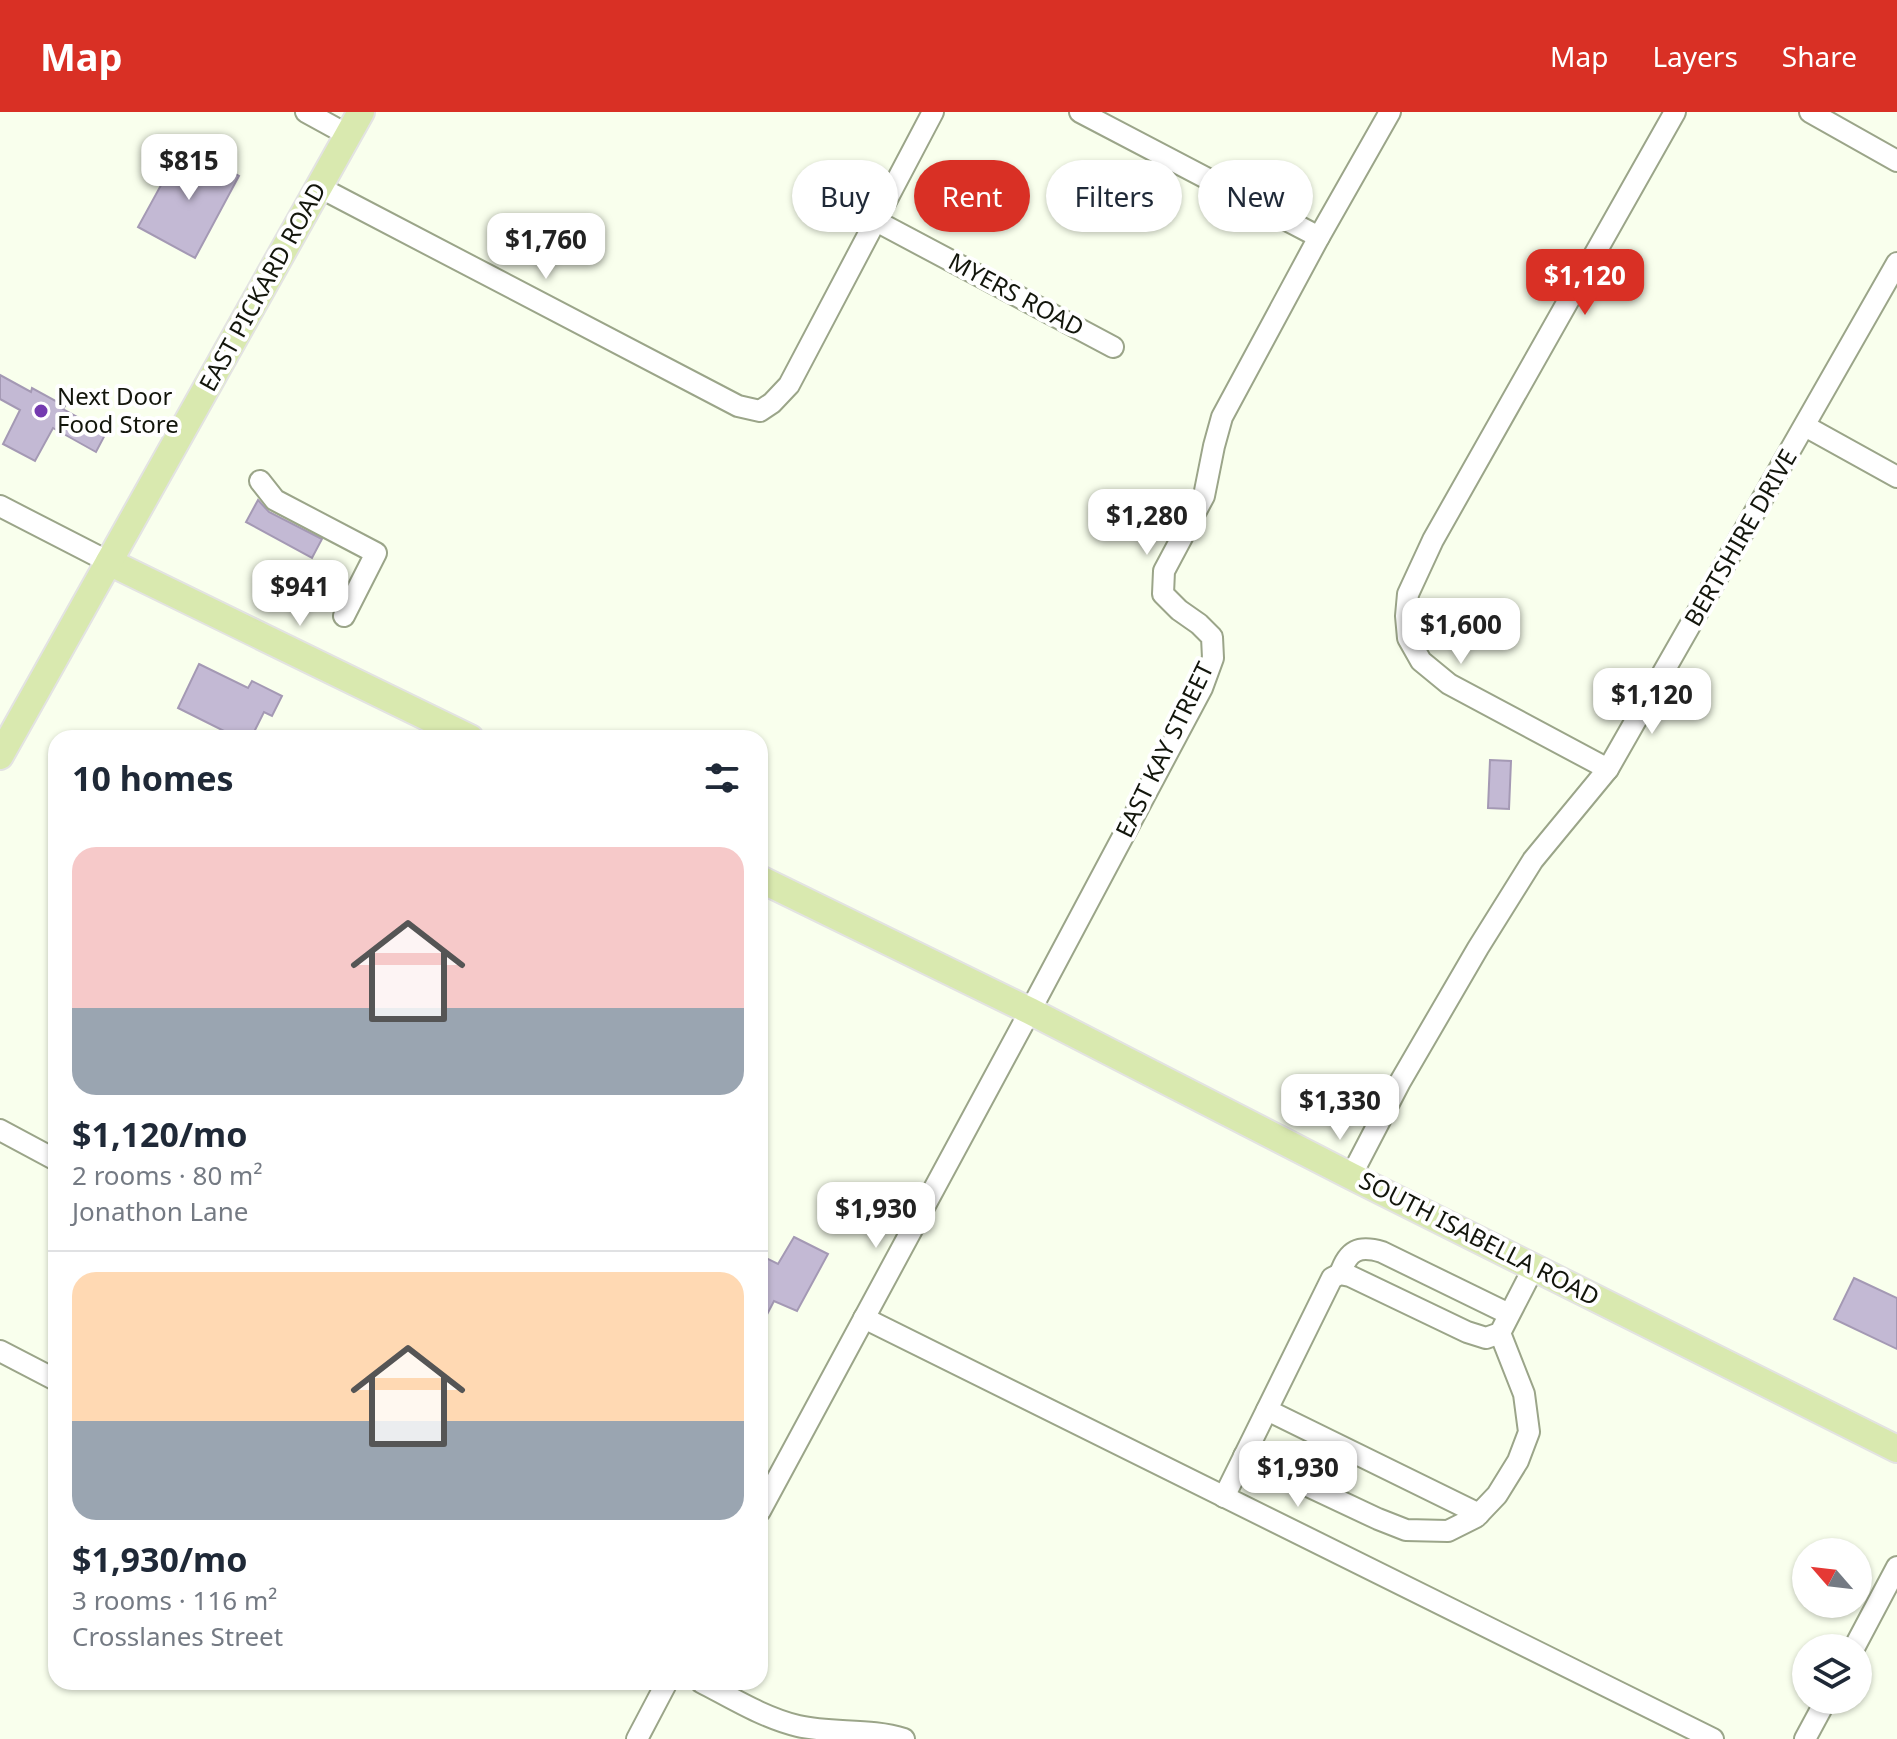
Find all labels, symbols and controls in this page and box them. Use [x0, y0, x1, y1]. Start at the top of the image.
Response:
text: Map [40, 30, 123, 82]
text: Map [1550, 37, 1608, 75]
text: Layers [1652, 37, 1738, 75]
text: Share [1782, 37, 1857, 75]
pin: $815 [142, 134, 236, 202]
text: $815 [159, 142, 219, 178]
chip: Buy [792, 160, 898, 232]
chip: Rent [914, 160, 1030, 232]
chip: Filters [1046, 160, 1182, 232]
chip: New [1198, 160, 1313, 232]
street label: EAST PICKARD ROAD [190, 176, 333, 397]
pin: $1,760 [481, 213, 611, 281]
text: $1,760 [505, 221, 587, 257]
street label: MYERS ROAD [943, 244, 1090, 343]
pin: $1,120 [1520, 249, 1650, 317]
text: $1,120 [1544, 257, 1626, 293]
place label: Next Door Food Store [57, 379, 179, 440]
marker: Next Door Food Store [32, 402, 50, 420]
street label: BERTSHIRE DRIVE [1676, 443, 1804, 632]
pin: $1,280 [1082, 489, 1212, 557]
text: $1,280 [1106, 497, 1188, 533]
pin: $941 [253, 560, 347, 628]
text: $941 [270, 568, 330, 604]
pin: $1,600 [1396, 598, 1526, 666]
text: $1,600 [1420, 606, 1502, 642]
street label: EAST KAY STREET [1107, 655, 1221, 843]
pin: $1,120 [1587, 668, 1717, 736]
text: $1,120 [1611, 676, 1693, 712]
text: 10 homes [72, 755, 234, 801]
icon: filters [700, 756, 744, 800]
icon: home [336, 899, 480, 1043]
pin: $1,330 [1275, 1074, 1405, 1142]
text: $1,330 [1299, 1082, 1381, 1118]
text: $1,120/mo [72, 1111, 247, 1157]
text: 2 rooms · 80 m² [72, 1157, 262, 1193]
street label: SOUTH ISABELLA ROAD [1354, 1163, 1605, 1313]
pin: $1,930 [811, 1182, 941, 1250]
text: $1,930 [835, 1190, 917, 1226]
text: Jonathon Lane [72, 1193, 248, 1229]
icon: home [336, 1324, 480, 1468]
pin: $1,930 [1233, 1441, 1363, 1509]
text: $1,930 [1257, 1449, 1339, 1485]
text: $1,930/mo [72, 1536, 247, 1582]
north arrow [1792, 1538, 1872, 1618]
map controls [1792, 1538, 1872, 1714]
text: 3 rooms · 116 m² [72, 1582, 277, 1618]
text: Crosslanes Street [72, 1618, 283, 1654]
button: layers [1792, 1634, 1872, 1714]

